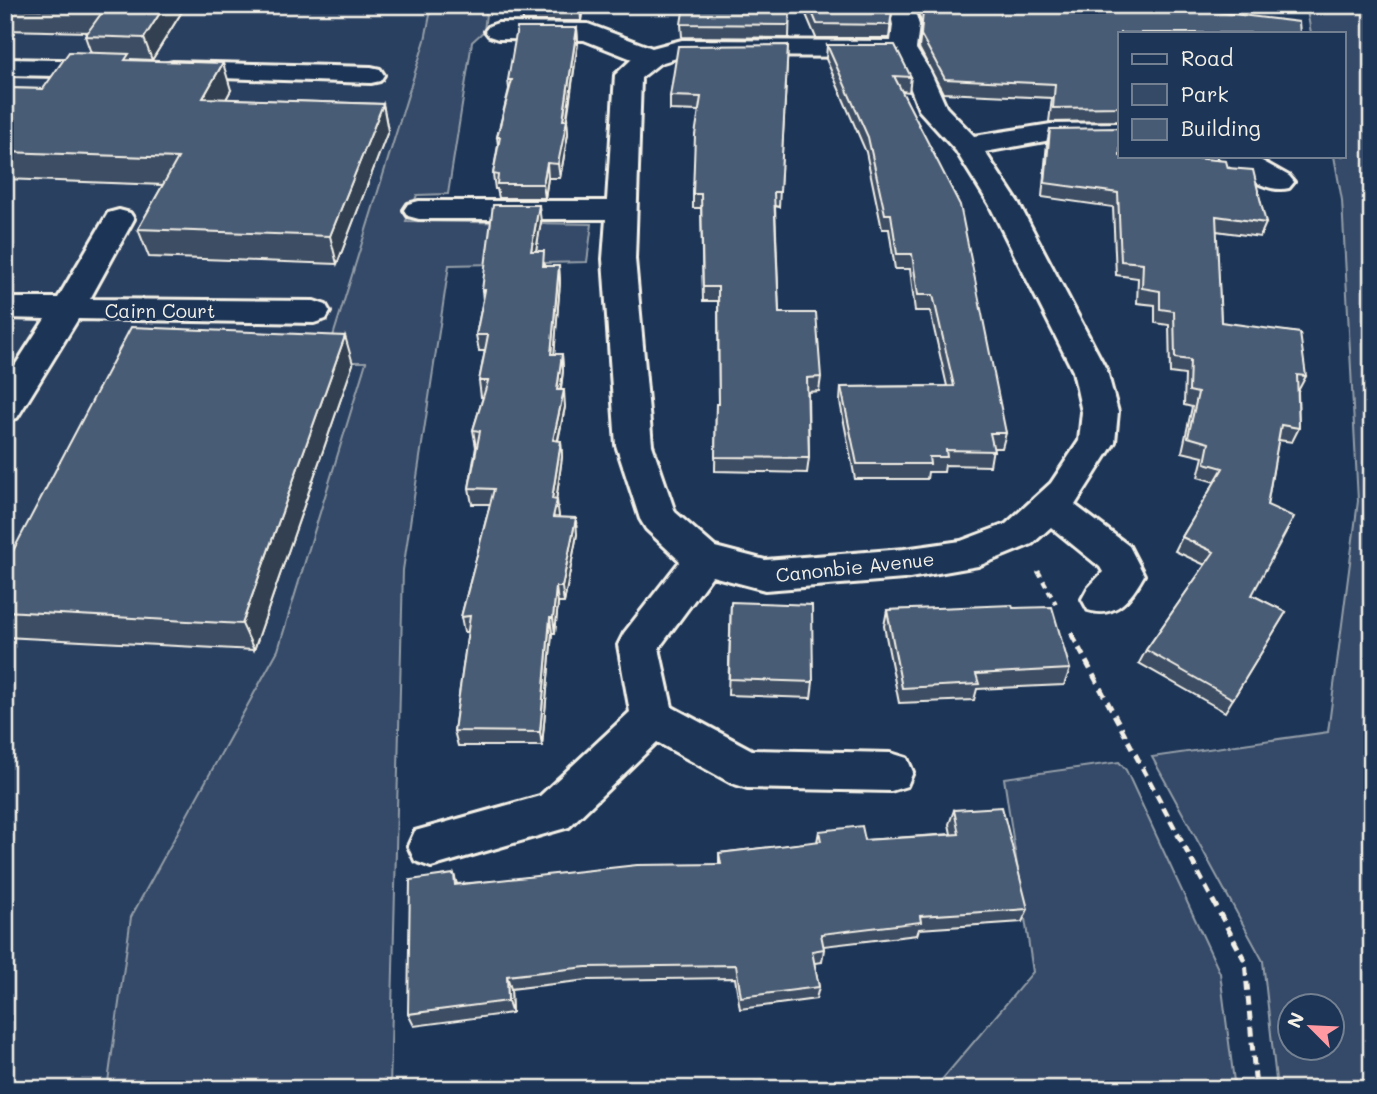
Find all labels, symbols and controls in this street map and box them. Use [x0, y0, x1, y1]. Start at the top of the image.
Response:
legend [1118, 32, 1346, 158]
text: Road [1181, 44, 1233, 71]
text: Park [1181, 80, 1229, 107]
text: Building [1181, 114, 1261, 141]
street label: Cairn Court [105, 298, 215, 323]
street label: Canonbie Avenue [774, 546, 935, 587]
north arrow [1276, 992, 1346, 1062]
text: N [1281, 1008, 1309, 1032]

